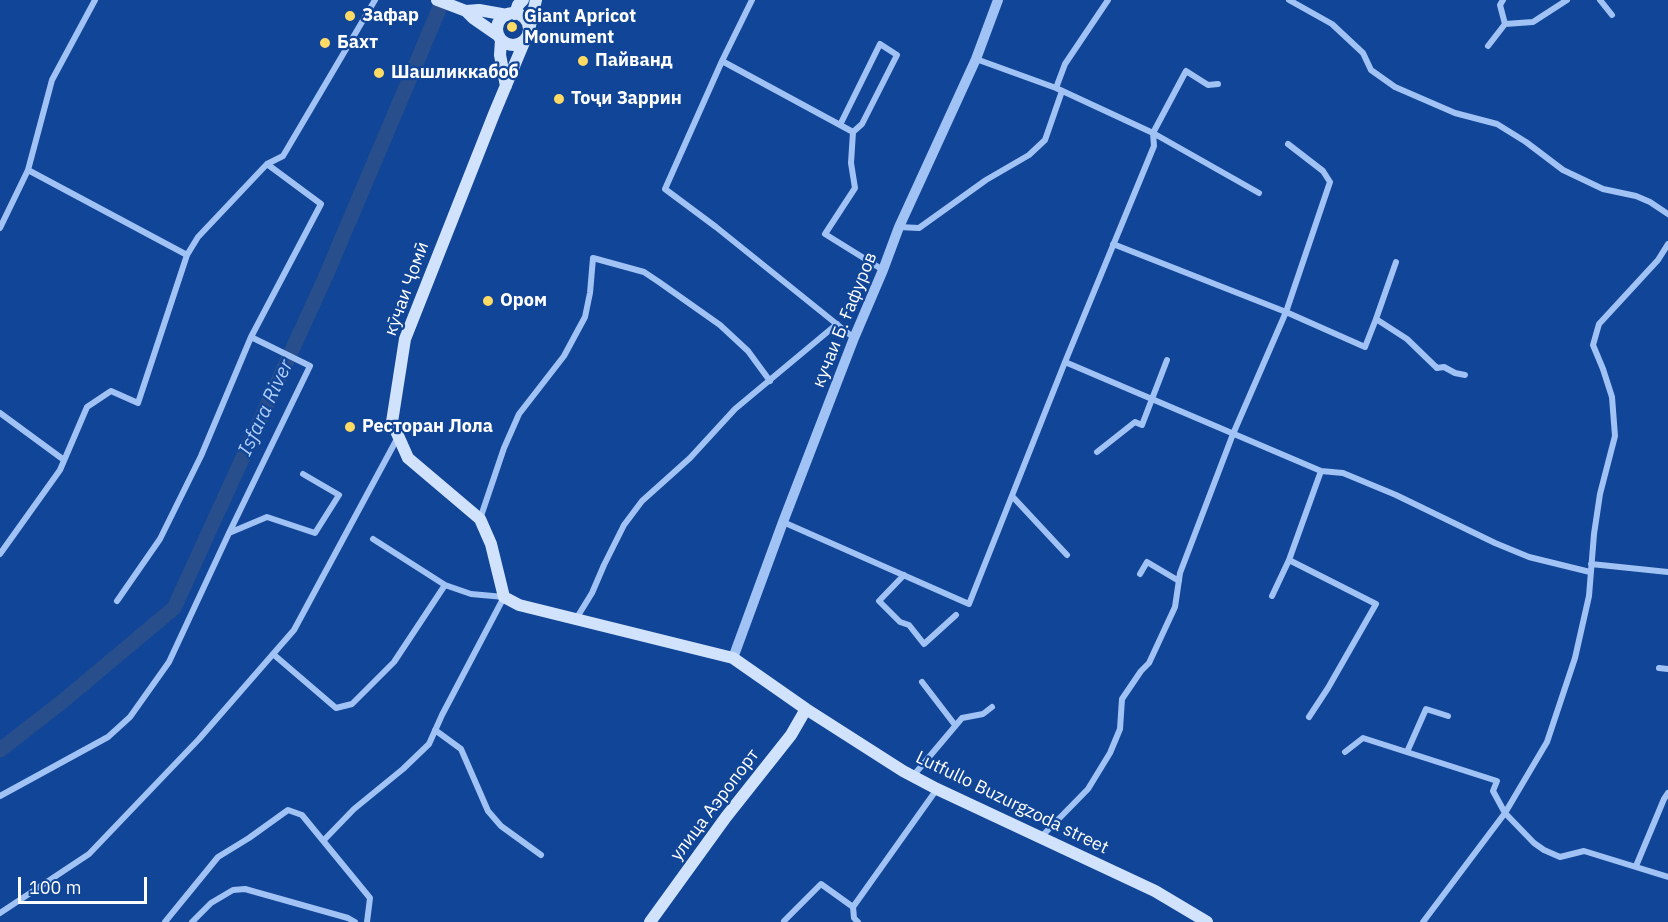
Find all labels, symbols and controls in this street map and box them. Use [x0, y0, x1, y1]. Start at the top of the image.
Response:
place label: Зафар [362, 5, 419, 27]
place label: Giant Apricot Monument [524, 6, 636, 48]
marker: Зафар [343, 9, 357, 23]
marker: Giant Apricot Monument [505, 20, 519, 34]
place label: Бахт [337, 32, 378, 54]
marker: Бахт [318, 36, 332, 50]
place label: Пайванд [595, 50, 672, 72]
marker: Пайванд [576, 54, 590, 68]
place label: Шашликкабоб [391, 62, 519, 84]
marker: Шашликкабоб [372, 66, 386, 80]
place label: Тоҷи Заррин [571, 88, 682, 110]
marker: Тоҷи Заррин [552, 92, 566, 106]
street label: кӯчаи Ҷомӣ [380, 239, 434, 339]
street label: кучаи Б. Ғафуров [808, 249, 882, 391]
place label: Ором [500, 290, 547, 312]
marker: Ором [481, 294, 495, 308]
water label: Isfara River [233, 356, 299, 460]
place label: Ресторан Лола [362, 416, 493, 438]
marker: Ресторан Лола [343, 420, 357, 434]
street label: улица Аэропорт [666, 745, 764, 865]
street label: Lutfullo Buzurgzoda street [912, 747, 1112, 859]
scale bar [21, 865, 150, 903]
text: 100 m [29, 876, 81, 899]

